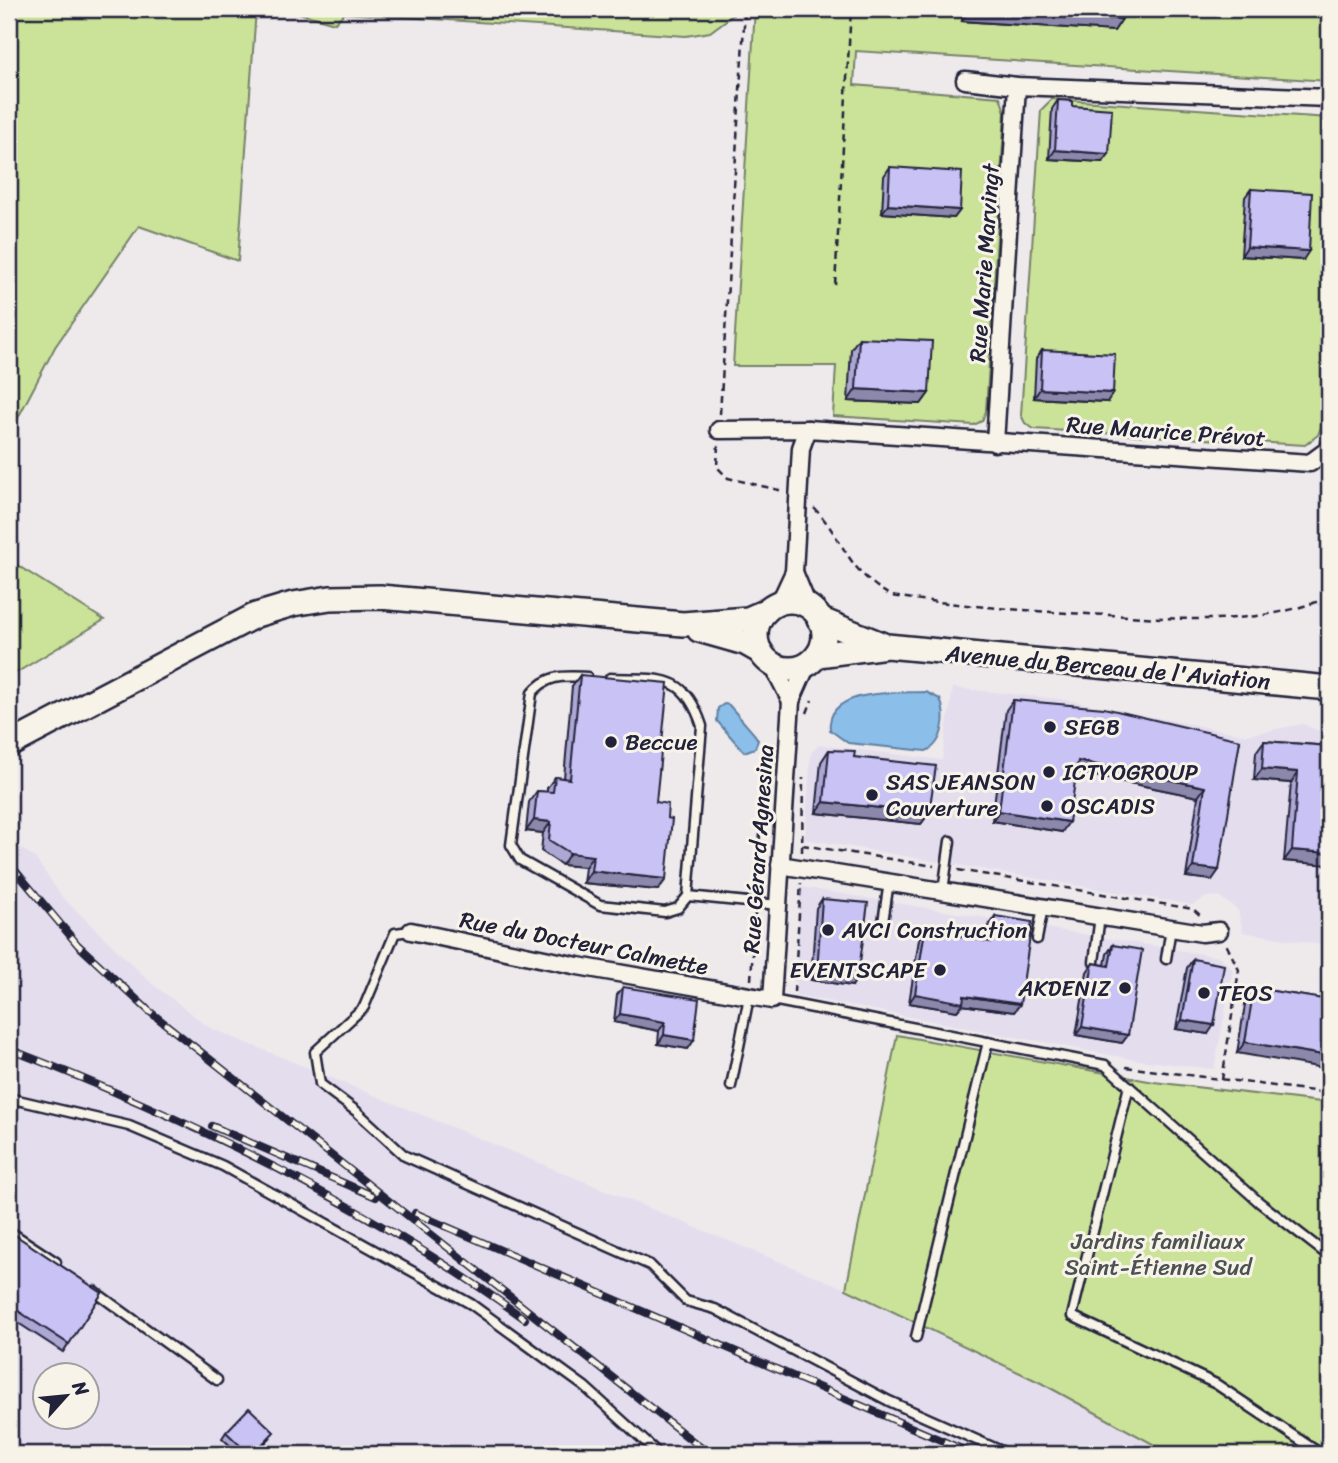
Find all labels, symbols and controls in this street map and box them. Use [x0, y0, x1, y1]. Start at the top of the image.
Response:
street label: Rue Marie Marvingt [957, 161, 1012, 364]
street label: Rue Maurice Prévot [1065, 404, 1267, 459]
street label: Avenue du Berceau de l'Aviation [943, 633, 1272, 702]
place label: SEGB [1064, 707, 1120, 748]
marker: SEGB [1042, 719, 1058, 735]
place label: Beccue [625, 722, 698, 763]
marker: Beccue [603, 734, 619, 750]
street label: Rue Gérard Agnesina [731, 743, 786, 955]
place label: ICTYOGROUP [1062, 752, 1199, 793]
place label: SAS JEANSON Couverture [886, 762, 1036, 829]
marker: ICTYOGROUP [1041, 764, 1057, 780]
place label: OSCADIS [1061, 786, 1155, 827]
marker: SAS JEANSON Couverture [864, 787, 880, 803]
marker: OSCADIS [1039, 798, 1055, 814]
street label: Rue du Docteur Calmette [456, 899, 712, 988]
place label: AVCI Construction [841, 910, 1027, 951]
marker: AVCI Construction [820, 922, 836, 938]
place label: EVENTSCAPE [790, 950, 927, 991]
marker: EVENTSCAPE [932, 962, 948, 978]
place label: AKDENIZ [1017, 968, 1111, 1009]
place label: TEOS [1218, 973, 1273, 1014]
marker: AKDENIZ [1117, 980, 1133, 996]
marker: TEOS [1196, 985, 1212, 1001]
park label: Jardins familiaux Saint-Étienne Sud [1064, 1221, 1253, 1288]
north arrow [32, 1362, 102, 1432]
text: N [63, 1374, 99, 1403]

